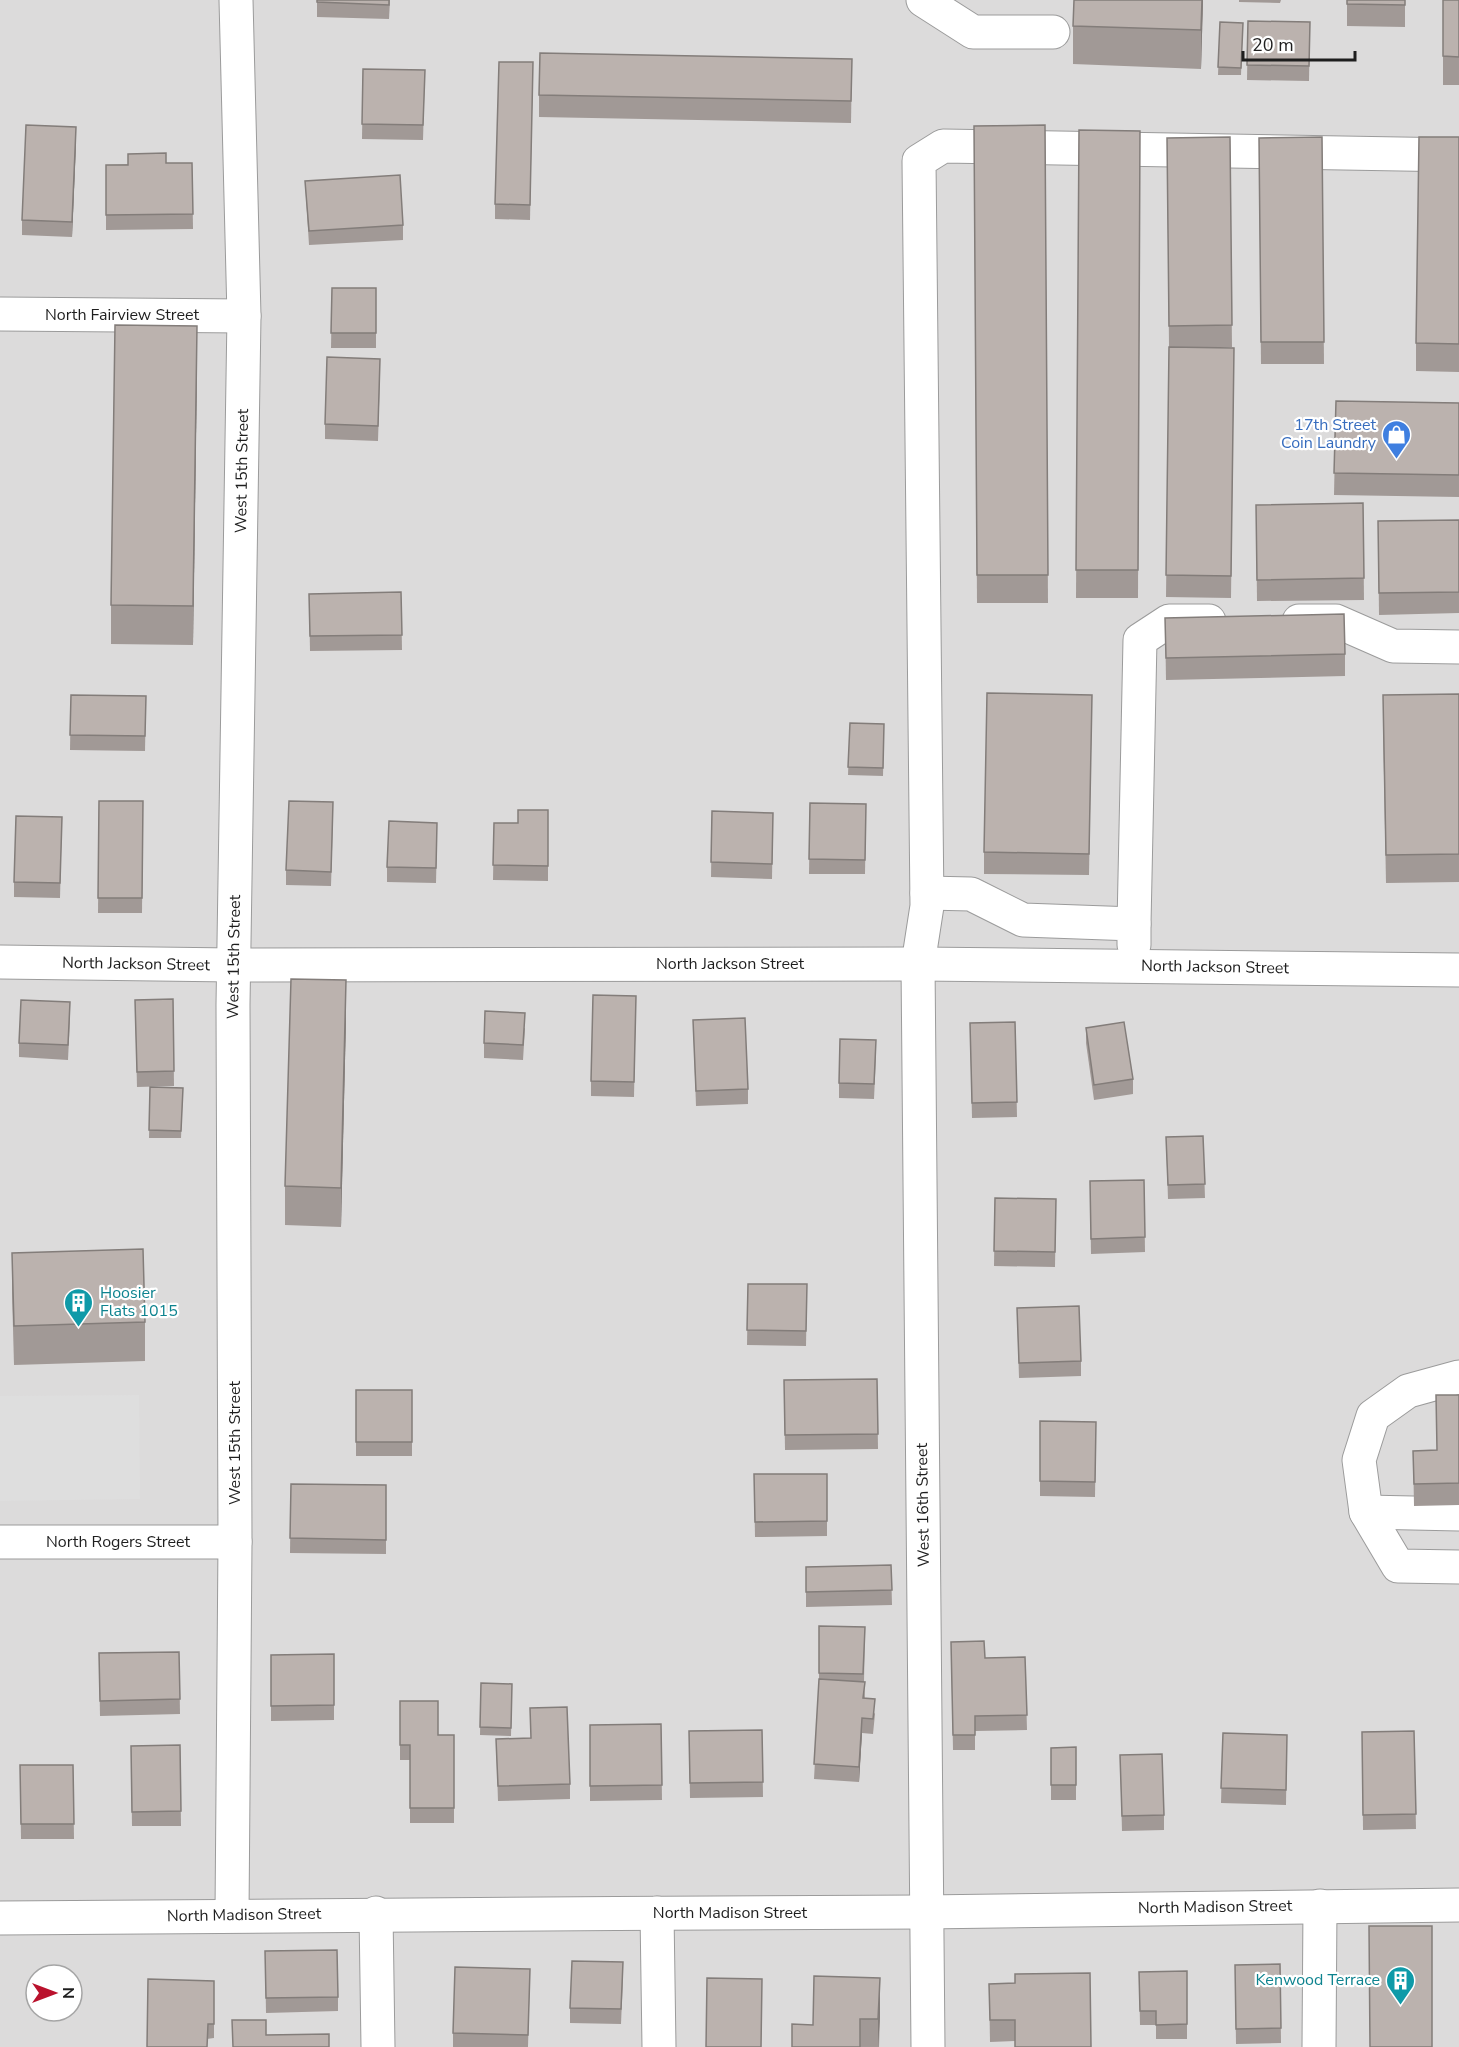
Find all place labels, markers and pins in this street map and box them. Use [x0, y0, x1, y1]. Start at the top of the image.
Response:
place label: 17th Street Coin Laundry [1281, 414, 1377, 454]
shop icon: 17th Street Coin Laundry [1381, 418, 1413, 460]
place label: Hoosier Flats 1015 [100, 1282, 178, 1322]
building icon: Hoosier Flats 1015 [63, 1286, 95, 1328]
building icon: Kenwood Terrace [1385, 1964, 1417, 2006]
place label: Kenwood Terrace [1256, 1969, 1380, 1991]

